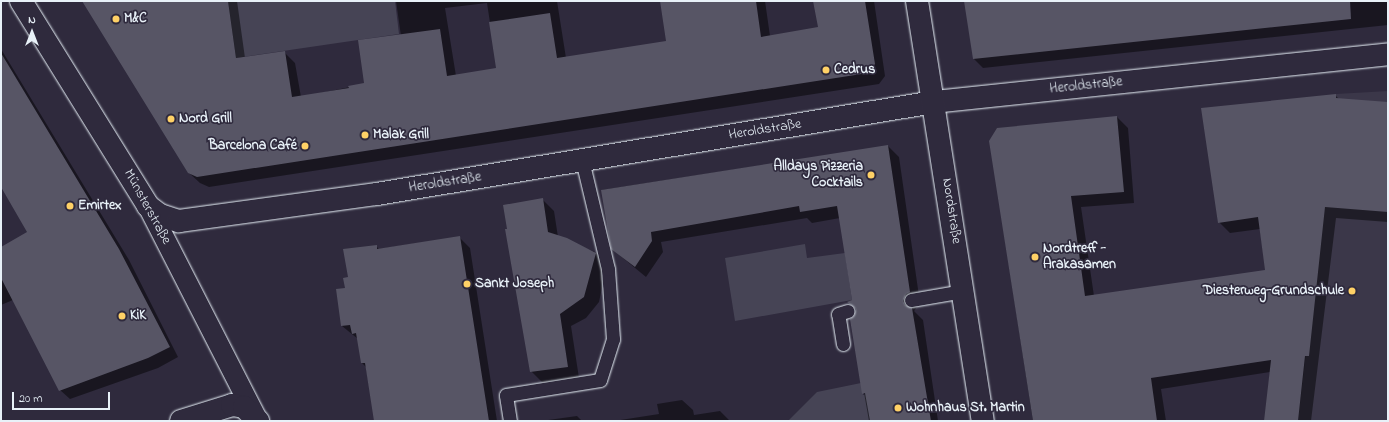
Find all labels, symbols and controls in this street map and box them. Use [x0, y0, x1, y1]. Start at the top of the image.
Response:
place label: M&C [124, 11, 147, 27]
north arrow [12, 12, 52, 52]
text: N [28, 12, 36, 28]
marker: M&C [111, 14, 121, 24]
place label: Cedrus [834, 62, 875, 78]
marker: Cedrus [821, 65, 831, 75]
street label: Heroldstraße [1049, 74, 1123, 98]
place label: Nord Grill [179, 111, 232, 127]
marker: Nord Grill [166, 114, 176, 124]
street label: Heroldstraße [728, 116, 802, 144]
place label: Malak Grill [373, 127, 429, 143]
marker: Malak Grill [360, 130, 370, 140]
place label: Barcelona Café [208, 138, 297, 154]
marker: Barcelona Café [300, 141, 310, 151]
place label: Alldays Pizzeria Cocktails [774, 159, 863, 192]
street label: Münsterstraße [120, 167, 174, 247]
street label: Heroldstraße [408, 169, 482, 197]
marker: Alldays Pizzeria Cocktails [866, 170, 876, 180]
street label: Nordstraße [938, 177, 964, 245]
place label: Emirtex [78, 198, 121, 214]
marker: Emirtex [65, 201, 75, 211]
place label: Nordtreff - Arakasamen [1043, 241, 1116, 274]
marker: Nordtreff - Arakasamen [1030, 252, 1040, 262]
place label: Sankt Joseph [475, 276, 554, 292]
marker: Sankt Joseph [462, 279, 472, 289]
place label: Diesterweg-Grundschule [1203, 283, 1344, 299]
marker: Diesterweg-Grundschule [1347, 286, 1357, 296]
place label: KiK [130, 308, 146, 324]
marker: KiK [117, 311, 127, 321]
scale bar [14, 384, 112, 410]
text: 20 m [19, 390, 42, 408]
place label: Wohnhaus St. Martin [906, 400, 1025, 416]
marker: Wohnhaus St. Martin [893, 403, 903, 413]

